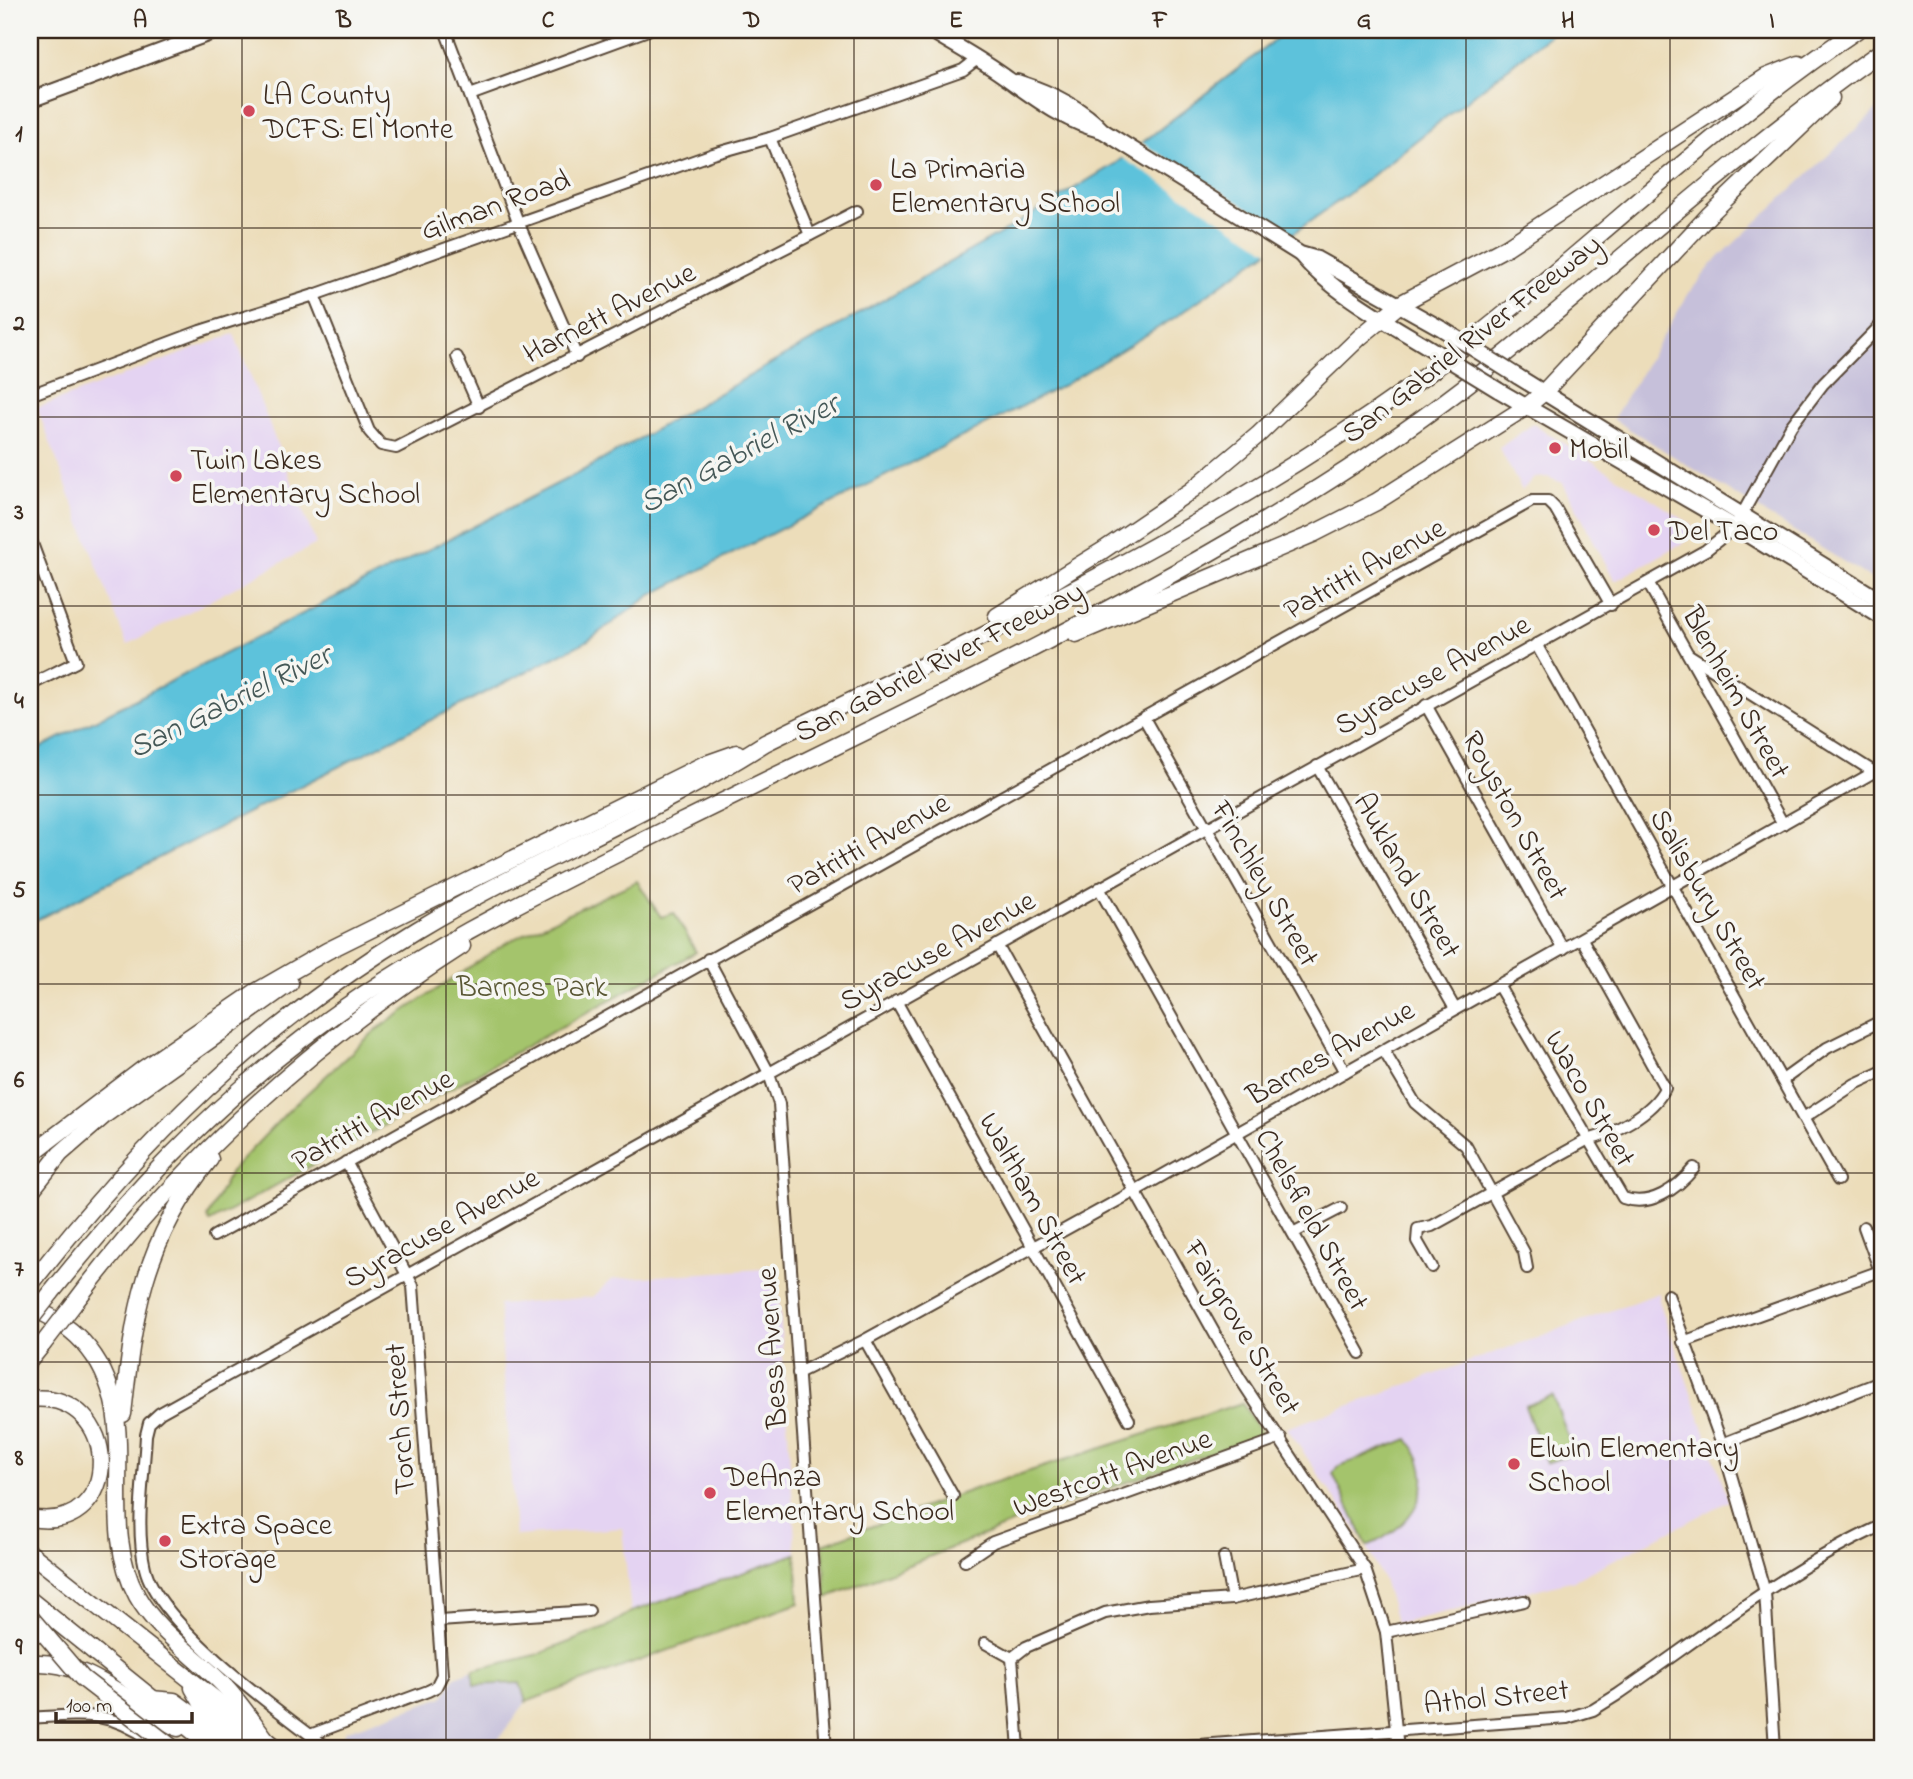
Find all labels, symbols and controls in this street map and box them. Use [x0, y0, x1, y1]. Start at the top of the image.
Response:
text: A [133, 5, 147, 38]
text: B [335, 5, 352, 38]
text: C [542, 5, 555, 38]
text: D [743, 5, 760, 38]
text: E [949, 5, 963, 38]
text: F [1152, 5, 1168, 38]
text: G [1357, 5, 1371, 38]
text: H [1561, 5, 1575, 38]
text: I [1769, 5, 1775, 38]
place label: LA County DCFS: El Monte [262, 75, 454, 153]
marker: LA County DCFS: El Monte [241, 103, 257, 119]
text: 1 [15, 119, 23, 152]
place label: La Primaria Elementary School [890, 149, 1120, 227]
street label: Gilman Road [415, 159, 577, 254]
marker: La Primaria Elementary School [868, 177, 884, 193]
street label: San Gabriel River Freeway [1333, 225, 1612, 456]
street label: Harnett Avenue [516, 252, 705, 377]
text: 2 [12, 308, 25, 341]
water label: San Gabriel River [631, 381, 852, 528]
place label: Mobil [1569, 429, 1628, 473]
place label: Twin Lakes Elementary School [190, 440, 420, 518]
marker: Mobil [1547, 440, 1563, 456]
marker: Twin Lakes Elementary School [168, 468, 184, 484]
text: 3 [13, 497, 24, 530]
street label: Patritti Avenue [1276, 508, 1455, 633]
place label: Del Taco [1667, 511, 1778, 555]
marker: Del Taco [1646, 522, 1662, 538]
street label: San Gabriel River Freeway [788, 571, 1093, 756]
street label: Blenheim Street [1668, 598, 1800, 788]
street label: Syracuse Avenue [1328, 604, 1540, 749]
water label: San Gabriel River [121, 632, 343, 773]
text: 4 [14, 686, 24, 719]
street label: Royston Street [1449, 724, 1578, 909]
street label: Patritti Avenue [780, 783, 959, 908]
street label: Aukland Street [1340, 786, 1471, 967]
street label: Finchley Street [1197, 792, 1329, 976]
street label: Salisbury Street [1637, 802, 1776, 999]
text: 5 [12, 875, 26, 908]
street label: Syracuse Avenue [833, 880, 1045, 1025]
park label: Barnes Park [456, 967, 608, 1011]
street label: Barnes Avenue [1238, 990, 1424, 1120]
street label: Waco Street [1531, 1023, 1645, 1176]
street label: Patritti Avenue [284, 1059, 463, 1184]
text: 6 [14, 1065, 25, 1098]
street label: Waltham Street [966, 1105, 1097, 1294]
street label: Chelsfield Street [1242, 1121, 1379, 1320]
street label: Syracuse Avenue [337, 1157, 549, 1302]
street label: Fairgrove Street [1170, 1232, 1310, 1425]
text: 7 [14, 1254, 24, 1287]
street label: Bess Avenue [746, 1265, 802, 1431]
street label: Torch Street [375, 1342, 429, 1496]
street label: Westcott Avenue [1008, 1418, 1219, 1531]
place label: Elwin Elementary School [1528, 1428, 1739, 1506]
text: 8 [14, 1443, 24, 1476]
marker: Elwin Elementary School [1506, 1456, 1522, 1472]
place label: DeAnza Elementary School [723, 1457, 954, 1535]
marker: DeAnza Elementary School [702, 1485, 718, 1501]
place label: Extra Space Storage [179, 1505, 333, 1583]
marker: Extra Space Storage [157, 1533, 173, 1549]
text: 9 [15, 1632, 24, 1665]
street label: Athol Street [1422, 1669, 1571, 1728]
scale bar [56, 1681, 192, 1725]
text: 100 m [66, 1692, 112, 1722]

